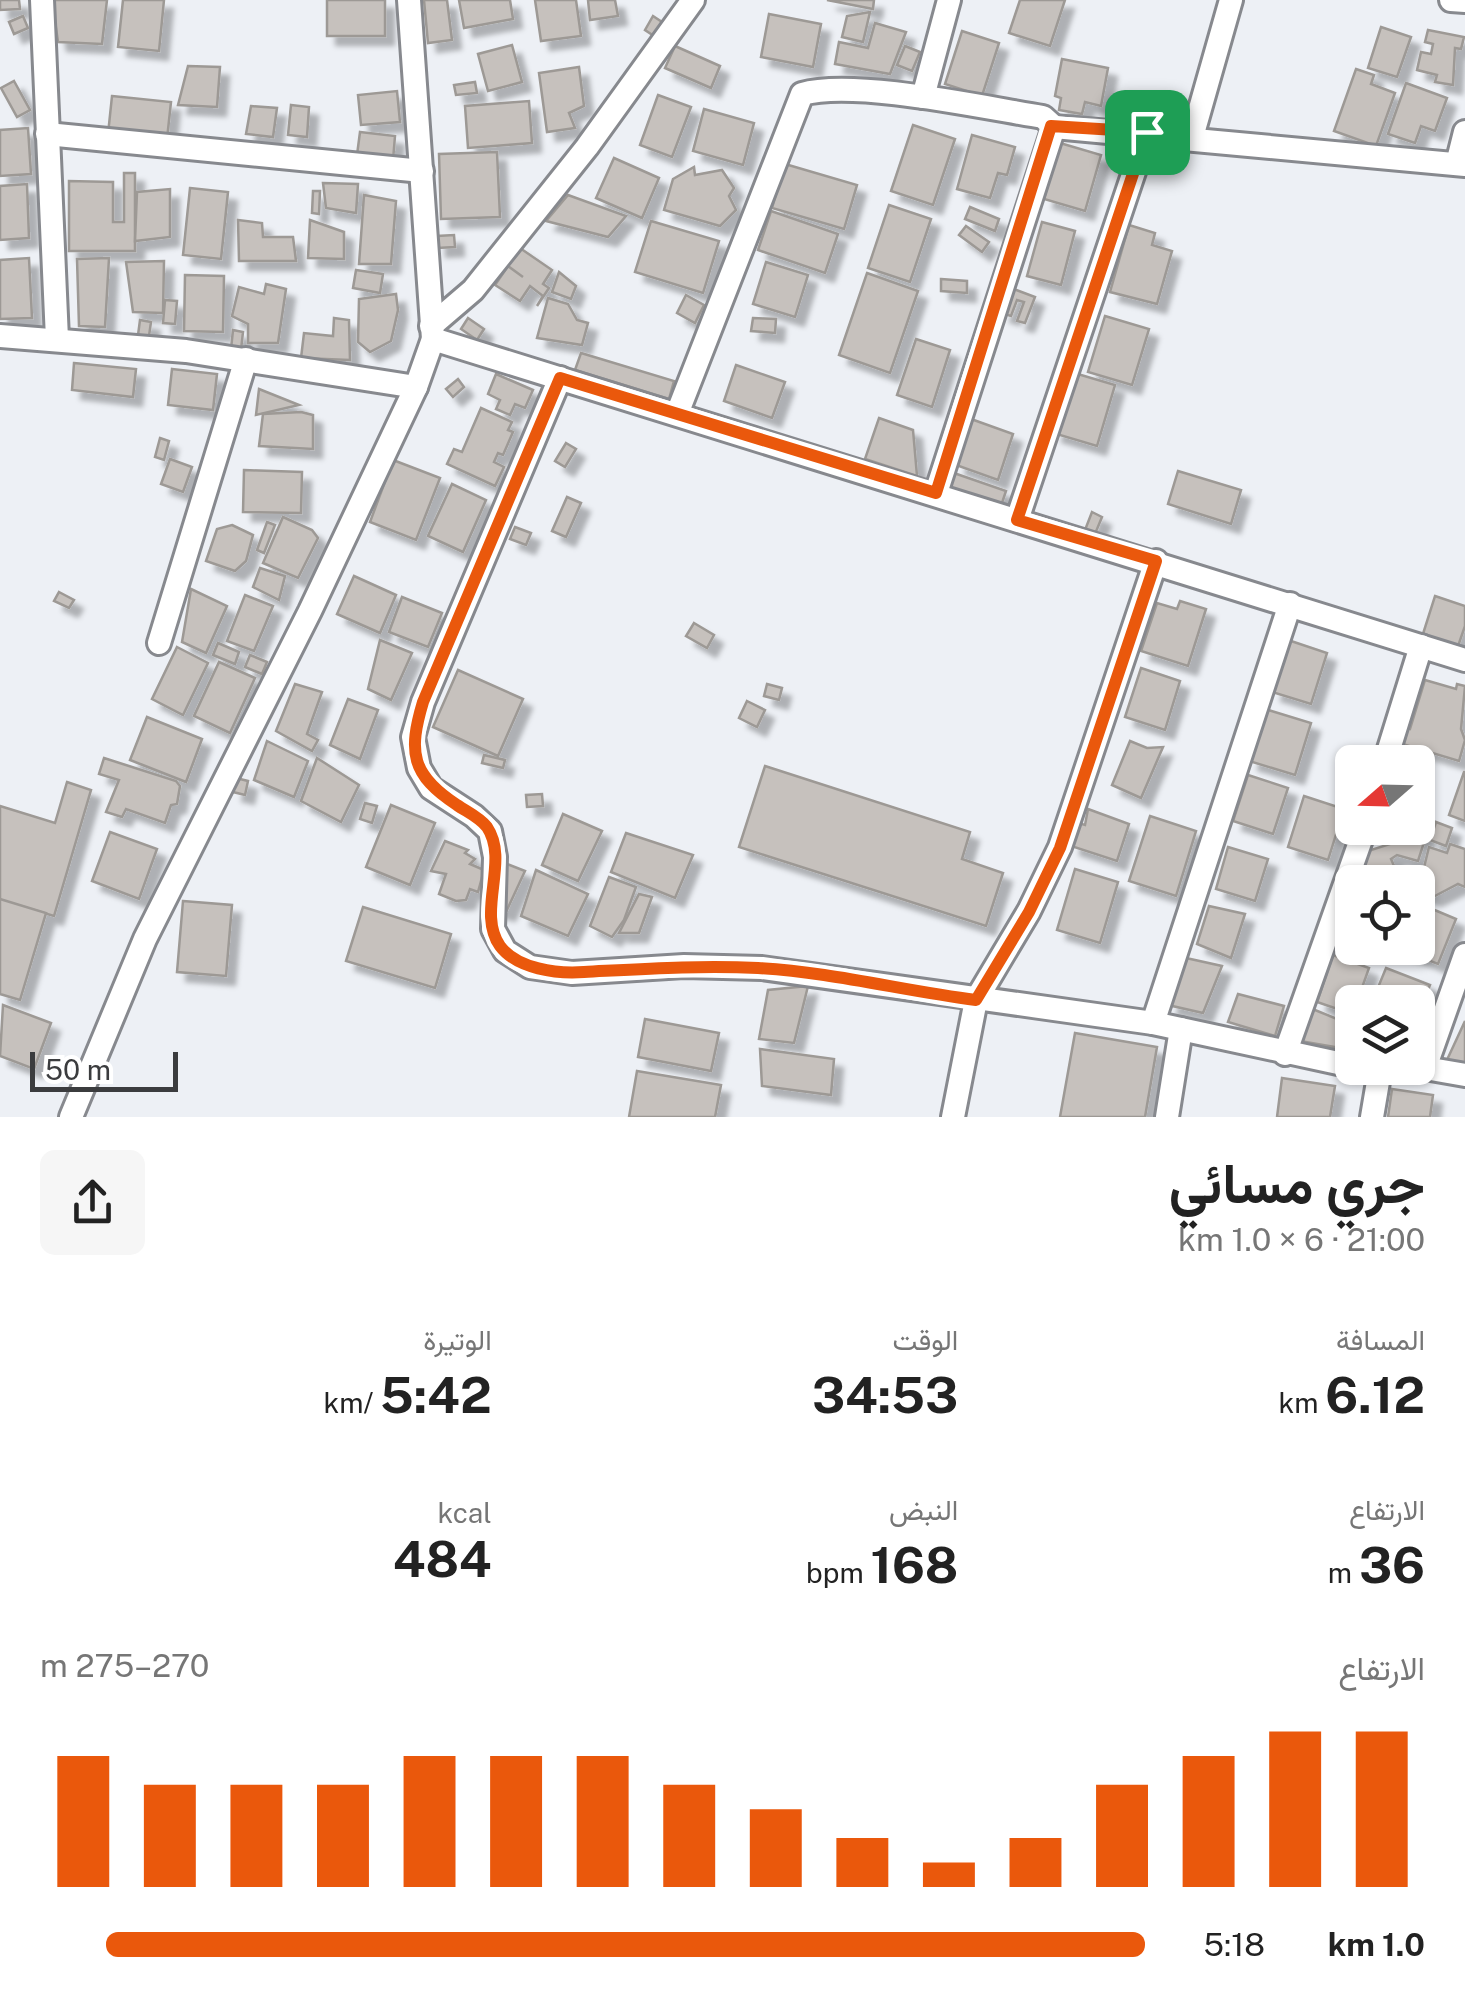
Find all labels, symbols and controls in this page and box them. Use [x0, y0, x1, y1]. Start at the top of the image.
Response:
pin [1105, 90, 1190, 175]
icon: arrive [1120, 105, 1175, 160]
north arrow [1335, 745, 1435, 845]
map controls [1335, 745, 1435, 1085]
button: locate [1335, 865, 1435, 965]
button: layers [1335, 985, 1435, 1085]
scale bar [30, 1047, 178, 1092]
text: 50 m [45, 1053, 111, 1086]
button: share [40, 1150, 145, 1255]
text: جري مسائي [1169, 1151, 1425, 1215]
text: 21:00 · 6 × 1.0 km [1178, 1221, 1425, 1258]
text: الوتيرة [423, 1323, 492, 1356]
text: الوقت [893, 1323, 958, 1356]
text: المسافة [1336, 1323, 1425, 1356]
text: 5:42 [380, 1365, 492, 1424]
text: 34:53 [812, 1365, 958, 1424]
text: 6.12 [1325, 1365, 1425, 1424]
text: /km [323, 1386, 380, 1419]
text: km [1279, 1386, 1325, 1419]
text: النبض [889, 1493, 958, 1526]
text: الارتفاع [1349, 1493, 1425, 1526]
text: kcal [438, 1496, 492, 1529]
text: 484 [393, 1529, 492, 1588]
text: 168 [871, 1535, 958, 1594]
text: 36 [1359, 1535, 1425, 1594]
text: bpm [806, 1556, 871, 1589]
text: m [1328, 1556, 1359, 1589]
text: 270–275 m [40, 1647, 209, 1684]
text: الارتفاع [1338, 1650, 1425, 1687]
text: 5:18 [1204, 1926, 1265, 1963]
text: 1.0 km [1328, 1926, 1425, 1963]

